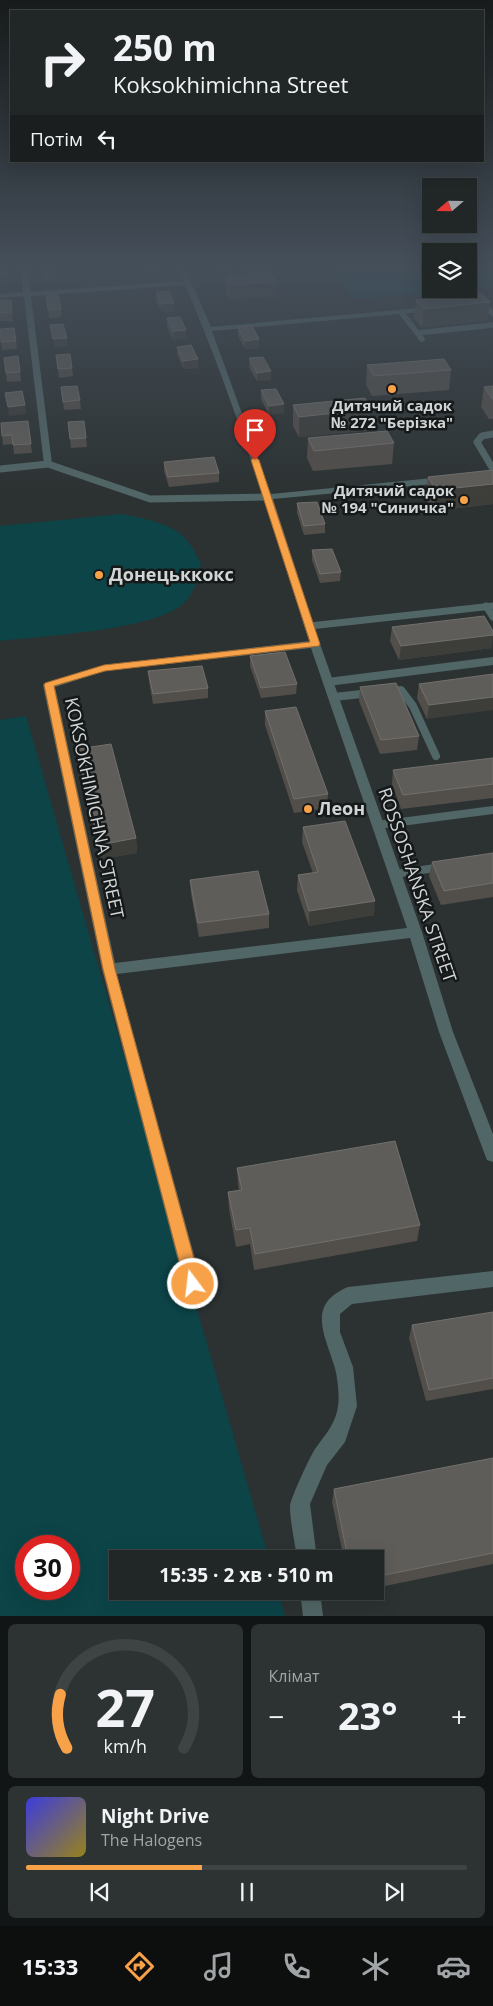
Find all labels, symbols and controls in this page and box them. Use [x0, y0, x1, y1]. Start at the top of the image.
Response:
text: 250 m [113, 24, 217, 71]
icon: right [30, 30, 95, 95]
text: Koksokhimichna Street [113, 69, 348, 99]
icon: left [93, 125, 121, 153]
text: Потім [30, 126, 83, 152]
north arrow [422, 178, 478, 232]
map controls [422, 178, 477, 298]
button: layers [422, 243, 477, 298]
marker: Дитячий садок № 272 "Берізка" [386, 383, 398, 395]
place label: Дитячий садок № 272 "Берізка" [331, 395, 453, 432]
pin [234, 409, 276, 460]
icon: arrive [241, 416, 269, 444]
place label: Дитячий садок № 194 "Синичка" [322, 480, 455, 517]
marker: Дитячий садок № 194 "Синичка" [458, 494, 470, 506]
place label: Донецьккокс [109, 562, 234, 586]
marker: Донецьккокс [93, 569, 105, 581]
street label: KOKSOKHIMICHNA STREET [60, 695, 130, 921]
street label: ROSSOSHANSKA STREET [373, 784, 463, 985]
place label: Леон [318, 796, 365, 820]
marker: Леон [302, 803, 314, 815]
position arrow [166, 1257, 218, 1309]
speed limit sign: 30 [15, 1535, 80, 1600]
text: 15:35 · 2 хв · 510 m [159, 1562, 334, 1588]
text: Клімат [269, 1665, 320, 1687]
text: 27 [96, 1671, 155, 1742]
text: 23° [338, 1689, 398, 1741]
text: − [269, 1697, 285, 1735]
text: + [451, 1697, 467, 1735]
text: km/h [104, 1734, 147, 1758]
text: Night Drive [101, 1803, 209, 1829]
text: The Halogens [101, 1829, 202, 1851]
icon: previous [86, 1878, 114, 1906]
icon: pause [233, 1878, 261, 1906]
icon: next [380, 1878, 408, 1906]
icon: directions [122, 1949, 157, 1984]
icon: music [201, 1949, 236, 1984]
icon: phone [279, 1949, 314, 1984]
icon: climate [358, 1949, 393, 1984]
icon: car [436, 1949, 471, 1984]
text: 15:33 [22, 1951, 78, 1981]

